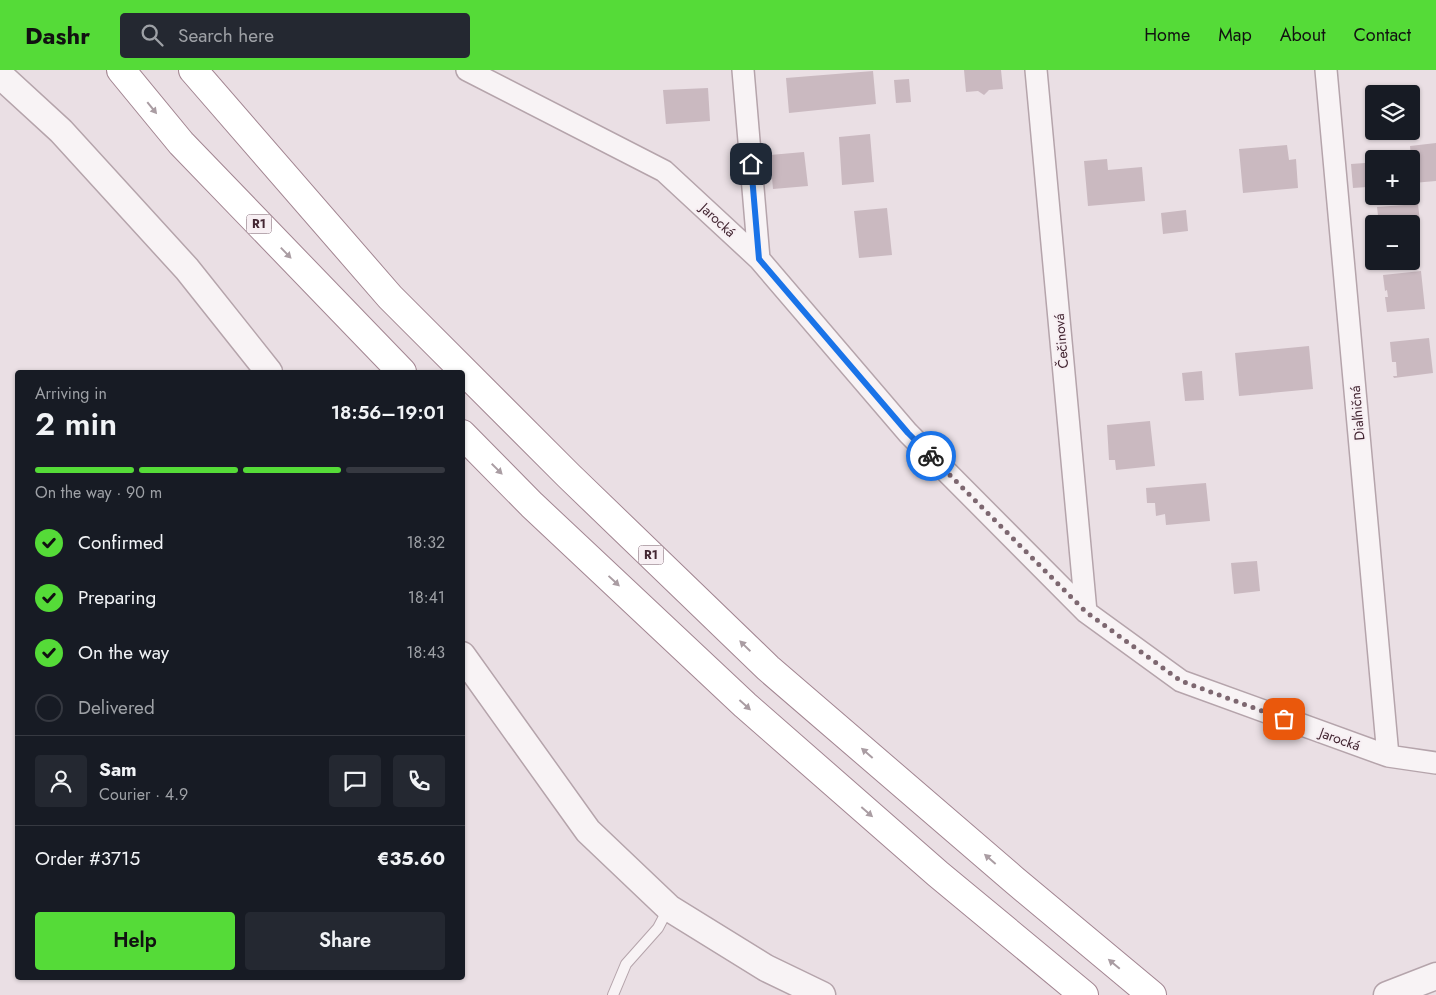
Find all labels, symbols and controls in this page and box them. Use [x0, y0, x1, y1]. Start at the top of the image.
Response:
search box [120, 13, 470, 58]
text: Dashr [25, 18, 90, 53]
icon: search [138, 21, 166, 49]
text: Search here [178, 22, 274, 49]
text: Home [1144, 22, 1190, 48]
text: Map [1218, 22, 1252, 48]
text: About [1280, 22, 1325, 48]
text: Contact [1353, 22, 1411, 48]
map controls [1365, 85, 1420, 270]
button: layers [1365, 85, 1420, 140]
one-way arrow [146, 101, 157, 114]
pin [730, 143, 772, 185]
icon: home [737, 150, 765, 178]
button: + [1365, 150, 1420, 205]
street label: Jarocká [694, 197, 740, 242]
road number: R1 [246, 214, 272, 234]
button: − [1365, 215, 1420, 270]
one-way arrow [280, 246, 292, 258]
street label: Čečinová [1049, 313, 1073, 369]
text: Arriving in [35, 382, 107, 405]
street label: Diaľničná [1345, 385, 1369, 441]
text: 18:56–19:01 [331, 399, 445, 426]
text: 2 min [35, 401, 117, 447]
courier [906, 431, 956, 481]
icon: bike [917, 442, 945, 470]
one-way arrow [491, 462, 503, 474]
text: On the way · 90 m [35, 481, 162, 504]
icon: check [35, 529, 63, 557]
text: Confirmed [78, 529, 164, 556]
text: 18:32 [406, 531, 445, 554]
road number: R1 [638, 546, 664, 564]
one-way arrow [607, 575, 619, 587]
icon: check [35, 584, 63, 612]
text: Preparing [78, 584, 156, 611]
text: 18:41 [408, 586, 445, 609]
icon: check [35, 639, 63, 667]
text: On the way [78, 639, 169, 666]
one-way arrow [739, 640, 751, 652]
text: 18:43 [406, 641, 445, 664]
text: Delivered [78, 694, 155, 721]
pin [1263, 698, 1305, 740]
one-way arrow [738, 699, 750, 711]
icon: bag [1270, 705, 1298, 733]
street label: Jarocká [1315, 722, 1363, 756]
one-way arrow [861, 747, 873, 759]
button: person [35, 755, 87, 807]
button: chat [329, 755, 381, 807]
button: phone [393, 755, 445, 807]
text: Sam [99, 756, 137, 783]
text: Courier · 4.9 [99, 783, 188, 806]
one-way arrow [860, 806, 872, 818]
text: Order #3715 [35, 845, 140, 872]
text: €35.60 [377, 845, 445, 872]
one-way arrow [984, 853, 996, 865]
button: Help [35, 912, 235, 970]
button: Share [245, 912, 445, 970]
one-way arrow [1108, 958, 1121, 969]

